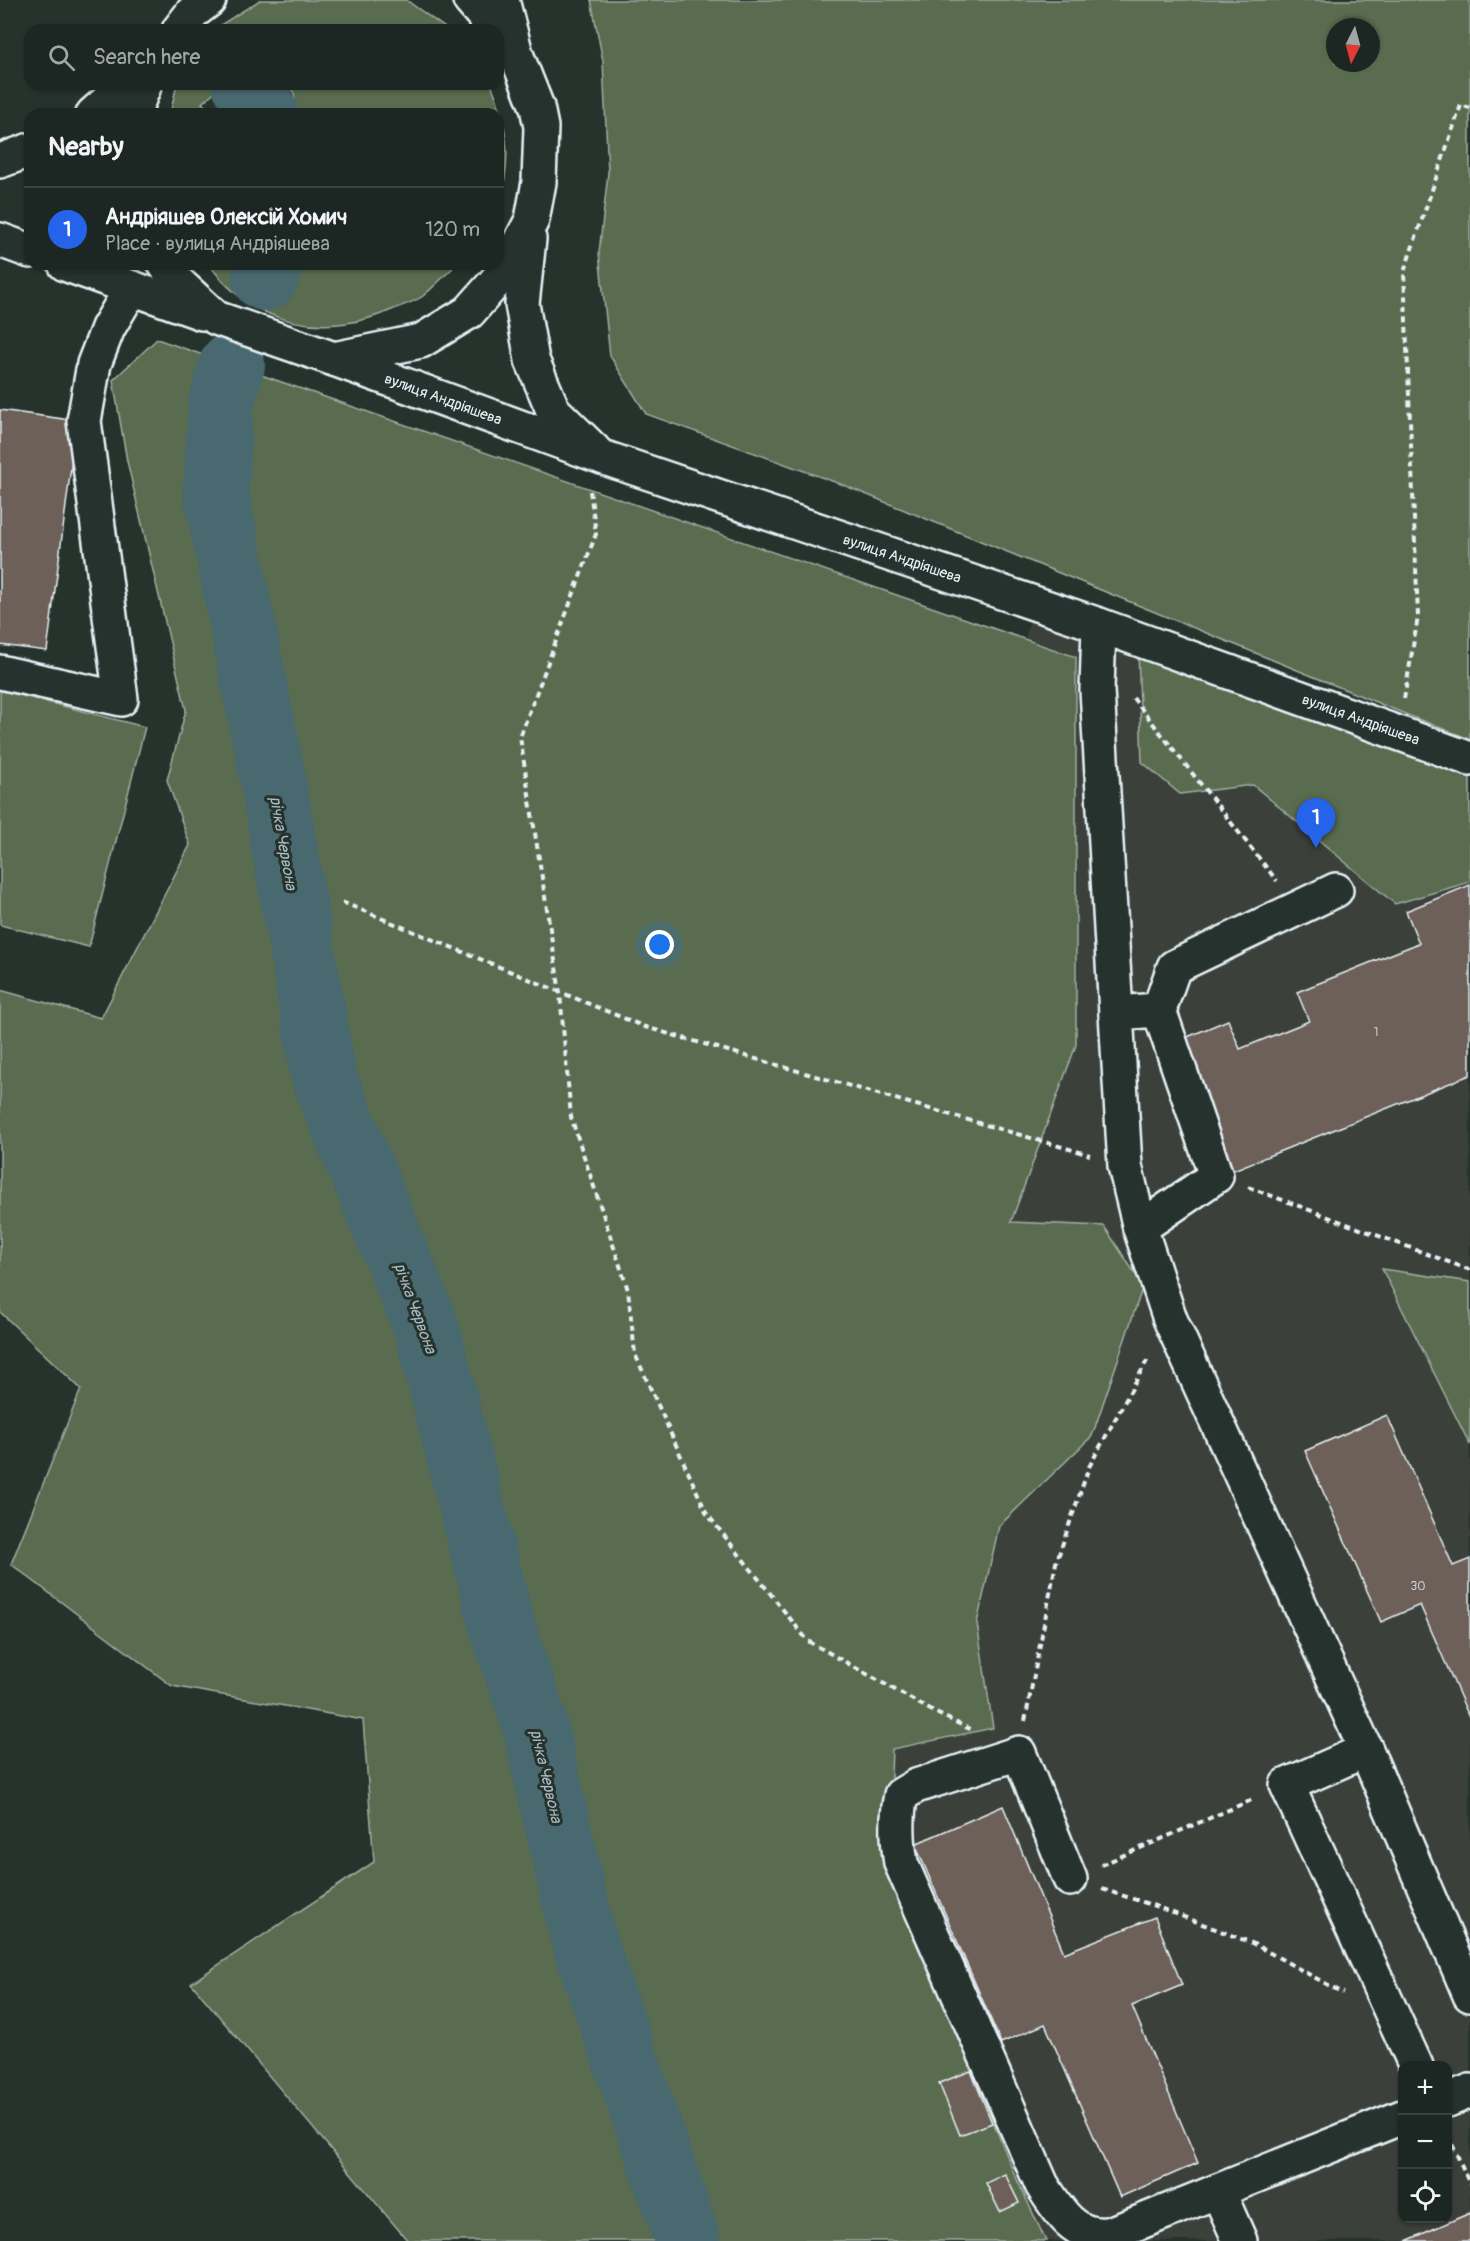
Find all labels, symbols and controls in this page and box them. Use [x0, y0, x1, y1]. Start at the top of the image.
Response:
north arrow [1326, 18, 1380, 72]
search box [24, 24, 504, 90]
icon: search [45, 41, 78, 74]
text: Search here [93, 43, 200, 71]
text: Nearby [48, 131, 124, 163]
text: Андріяшев Олексій Хомич [105, 203, 347, 231]
text: 1 [64, 217, 71, 242]
text: 120 m [425, 217, 480, 242]
text: Place · вулиця Андріяшева [105, 231, 330, 256]
street label: вулиця Андріяшева [382, 369, 504, 430]
street label: вулиця Андріяшева [841, 530, 964, 588]
street label: вулиця Андріяшева [1299, 690, 1422, 750]
water label: річка Червона [265, 795, 301, 893]
pin: 1 [1296, 798, 1336, 848]
your location [645, 930, 674, 959]
house number: 1 [1374, 1025, 1378, 1040]
water label: річка Червона [389, 1260, 441, 1358]
house number: 30 [1411, 1579, 1425, 1594]
water label: річка Червона [526, 1728, 567, 1826]
map controls [1398, 2061, 1452, 2223]
button: + [1398, 2061, 1452, 2115]
button: − [1398, 2115, 1452, 2169]
button: locate [1398, 2169, 1452, 2223]

